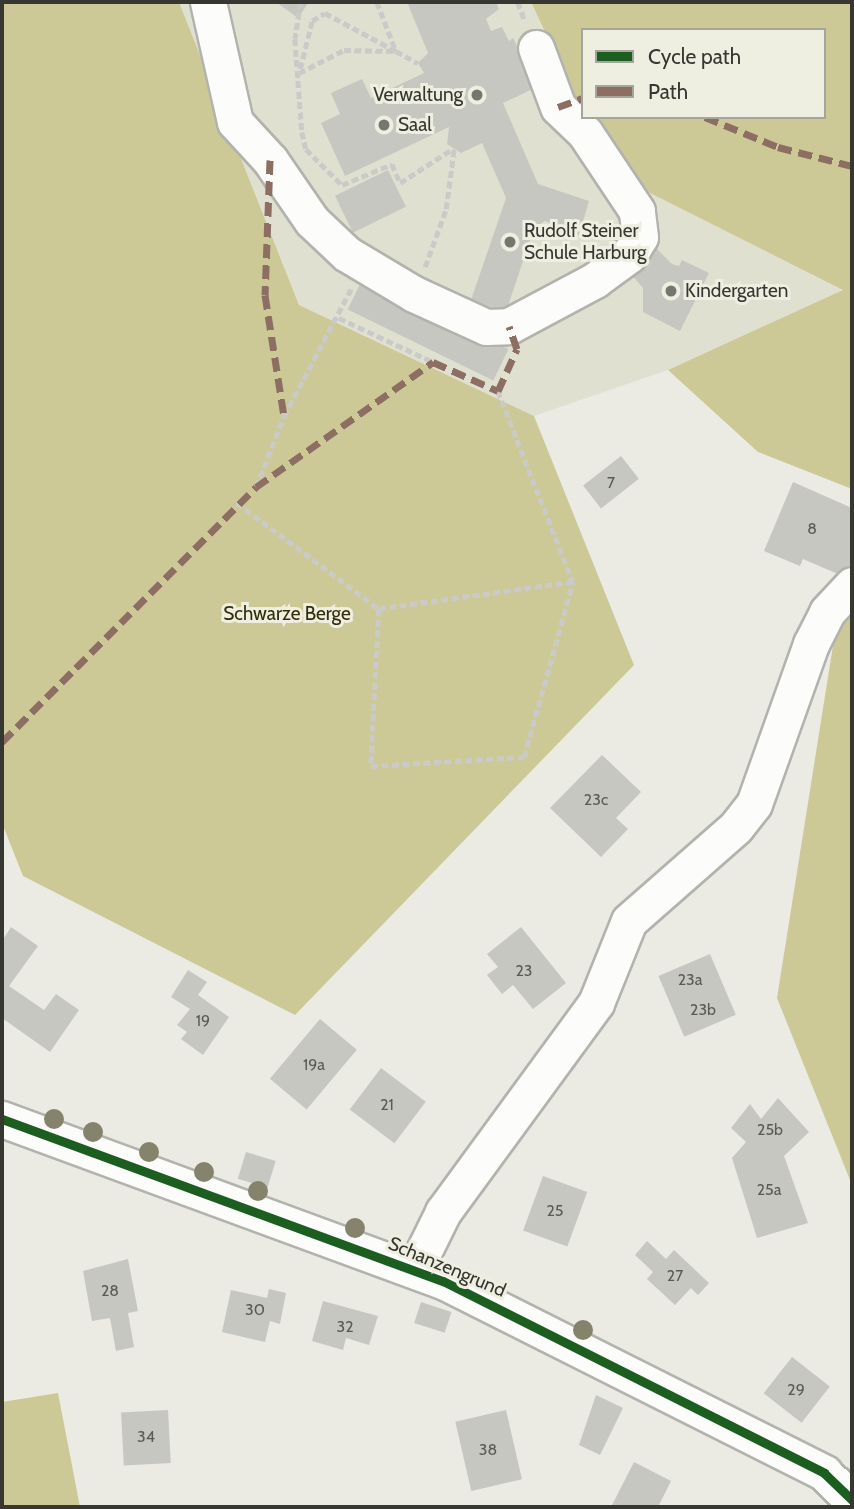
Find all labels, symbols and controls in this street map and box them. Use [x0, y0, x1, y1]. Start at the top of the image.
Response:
legend [581, 28, 826, 119]
text: Cycle path [648, 44, 741, 69]
text: Path [648, 79, 688, 104]
place label: Verwaltung [373, 84, 463, 106]
marker: Verwaltung [469, 87, 485, 103]
place label: Saal [398, 114, 432, 136]
marker: Saal [376, 117, 392, 133]
place label: Rudolf Steiner Schule Harburg [524, 220, 647, 264]
marker: Rudolf Steiner Schule Harburg [502, 234, 518, 250]
place label: Kindergarten [685, 280, 788, 302]
marker: Kindergarten [663, 283, 679, 299]
house number: 7 [607, 473, 615, 493]
house number: 8 [807, 519, 817, 539]
park label: Schwarze Berge [223, 603, 351, 625]
house number: 23c [584, 790, 608, 810]
house number: 23 [515, 961, 533, 981]
house number: 23a [678, 970, 702, 990]
house number: 23b [690, 1000, 716, 1020]
house number: 19 [196, 1011, 210, 1031]
house number: 19a [303, 1055, 325, 1075]
house number: 21 [380, 1095, 394, 1115]
house number: 25b [757, 1120, 783, 1140]
house number: 25a [757, 1180, 781, 1200]
house number: 25 [546, 1201, 564, 1221]
street label: Schanzengrund [385, 1232, 509, 1302]
house number: 27 [667, 1266, 683, 1286]
house number: 28 [101, 1281, 119, 1301]
house number: 30 [245, 1300, 265, 1320]
house number: 32 [336, 1317, 354, 1337]
house number: 29 [787, 1380, 805, 1400]
house number: 34 [137, 1427, 155, 1447]
house number: 38 [479, 1440, 497, 1460]

